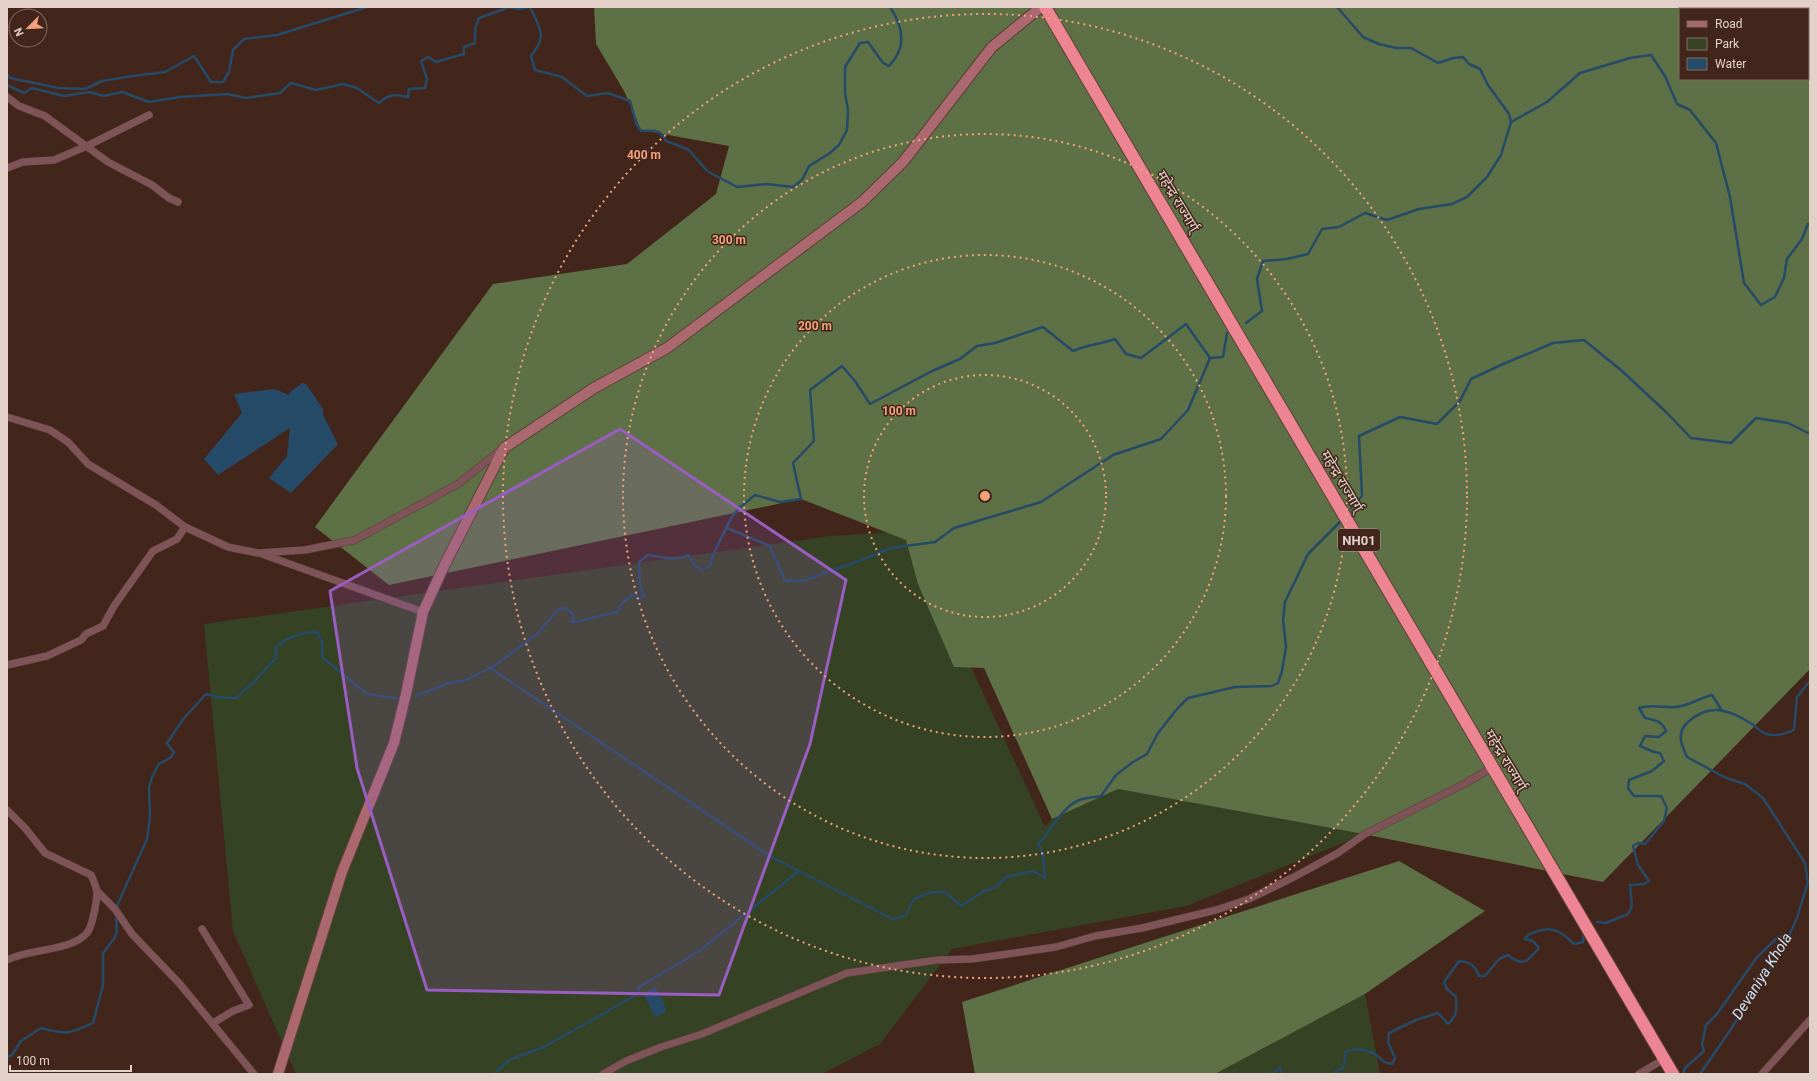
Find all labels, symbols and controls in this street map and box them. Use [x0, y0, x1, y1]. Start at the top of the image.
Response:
north arrow [8, 8, 48, 48]
legend [1679, 8, 1809, 80]
text: Road [1715, 17, 1743, 31]
text: N [12, 25, 27, 38]
text: Park [1715, 37, 1740, 51]
text: Water [1715, 57, 1746, 71]
text: 400 m [627, 148, 661, 162]
street label: महेन्द्र राज्मार्ग् [1152, 167, 1204, 237]
text: 300 m [712, 233, 746, 247]
text: 200 m [798, 319, 832, 333]
text: 100 m [882, 404, 916, 418]
street label: महेन्द्र राज्मार्ग् [1316, 447, 1368, 517]
centre of rings [978, 489, 992, 503]
road number: NH01 [1338, 529, 1380, 551]
street label: महेन्द्र राज्मार्ग् [1480, 726, 1532, 796]
water label: Devaniya Khola [1728, 929, 1796, 1023]
scale bar [10, 1047, 131, 1073]
text: 100 m [16, 1054, 50, 1068]

